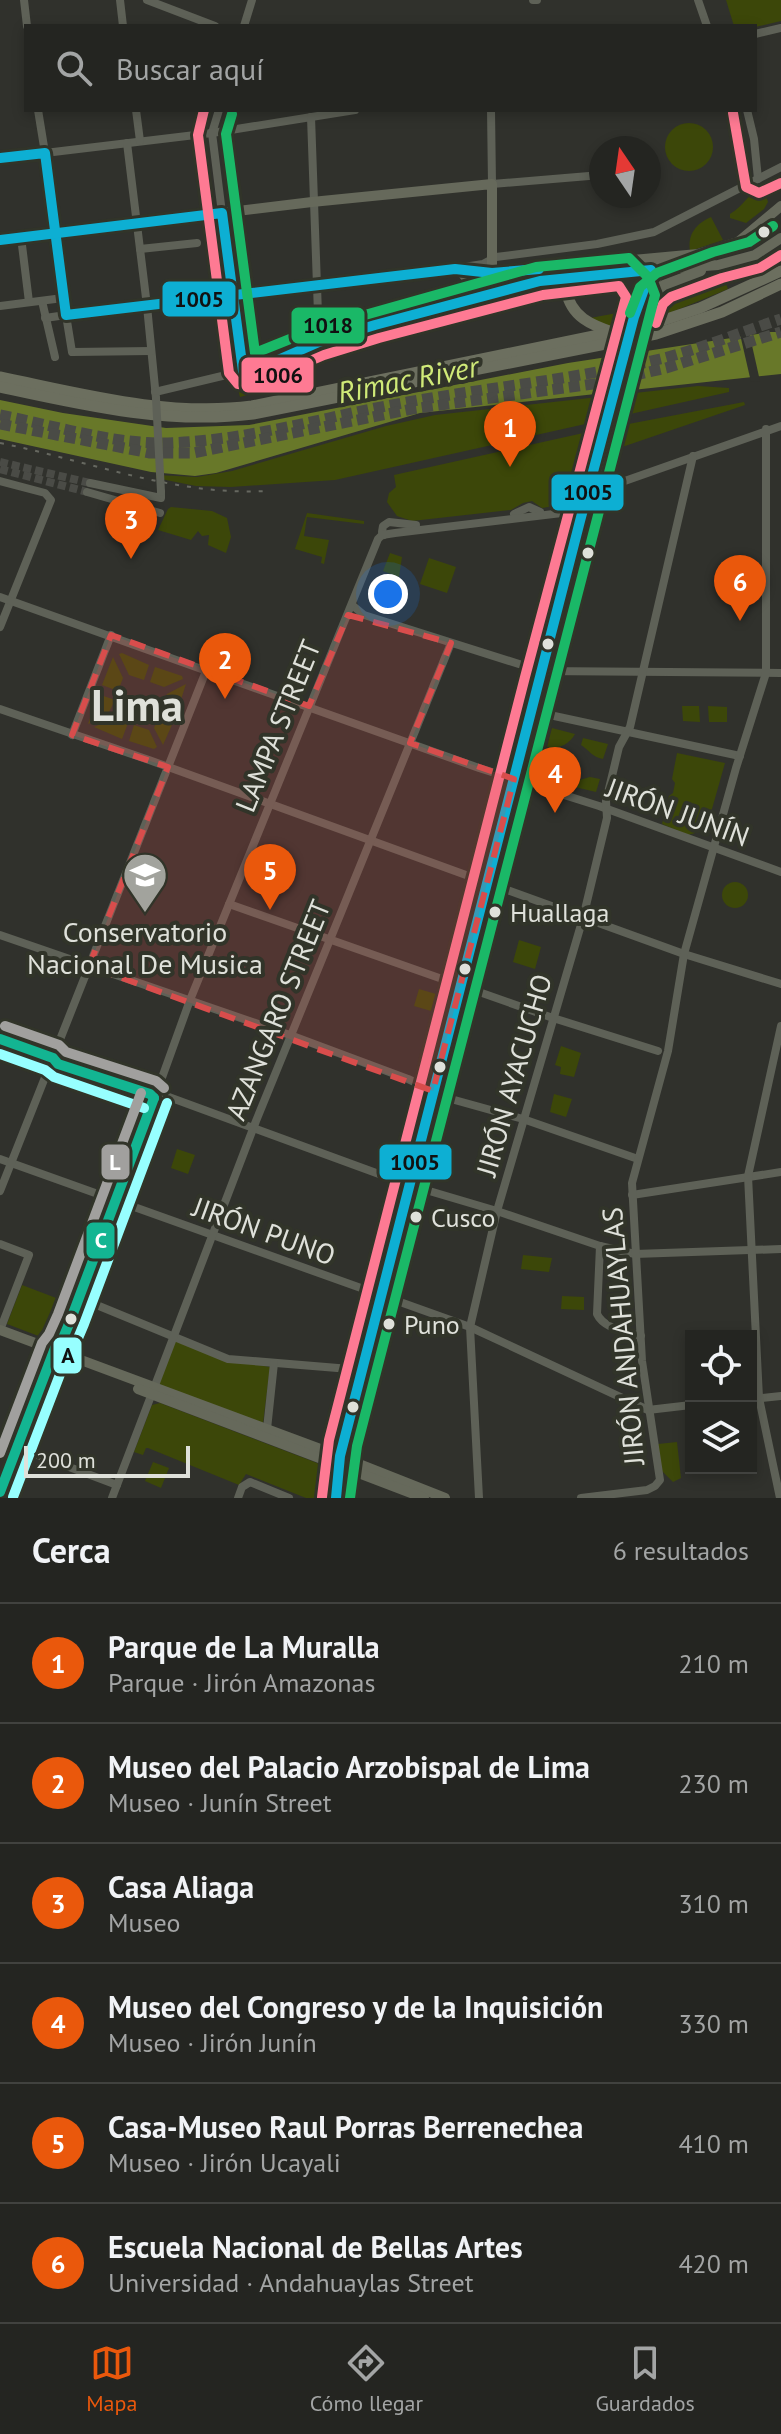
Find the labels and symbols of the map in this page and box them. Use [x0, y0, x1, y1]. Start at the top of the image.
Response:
north arrow [589, 136, 661, 208]
unlabelled marker [756, 224, 772, 240]
line badge: 1005 [161, 280, 237, 318]
text: 1005 [174, 285, 224, 313]
line badge: 1018 [290, 306, 366, 345]
text: 1018 [303, 311, 353, 339]
water label: Rimac River [334, 345, 483, 411]
line badge: 1006 [240, 356, 315, 394]
text: 1006 [253, 361, 303, 389]
pin: 1 [484, 401, 536, 467]
line badge: 1005 [550, 473, 625, 512]
text: 1005 [563, 478, 613, 506]
pin: 3 [105, 493, 157, 559]
unlabelled marker [580, 545, 596, 561]
pin: 6 [714, 555, 766, 621]
your location [368, 574, 408, 614]
pin: 2 [199, 633, 251, 699]
street label: LAMPA STREET [226, 634, 329, 817]
unlabelled marker [540, 636, 556, 652]
district label: Lima [91, 676, 183, 733]
pin: 4 [529, 747, 581, 813]
street label: JIRÓN JUNÍN [601, 768, 755, 854]
pin: 5 [244, 844, 296, 910]
school or university icon: Conservatorio Nacional De Musica [121, 851, 169, 914]
street label: AZANGARO STREET [217, 894, 339, 1125]
place label: Huallaga [510, 896, 609, 929]
marker: Huallaga [487, 904, 503, 920]
place label: Conservatorio Nacional De Musica [27, 913, 263, 982]
unlabelled marker [457, 961, 473, 977]
street label: JIRÓN AYACUCHO [467, 970, 560, 1181]
unlabelled marker [432, 1059, 448, 1075]
line badge: L [100, 1143, 131, 1181]
line badge: 1005 [378, 1143, 453, 1181]
text: L [109, 1148, 121, 1176]
text: 1005 [390, 1148, 440, 1176]
street label: JIRÓN PUNO [187, 1187, 341, 1273]
place label: Cusco [431, 1201, 495, 1234]
street label: JIRÓN ANDAHUAYLAS [593, 1206, 652, 1467]
marker: Cusco [408, 1209, 424, 1225]
line badge: C [85, 1221, 116, 1260]
text: C [95, 1226, 107, 1254]
place label: Puno [404, 1308, 460, 1341]
unlabelled marker [63, 1311, 79, 1327]
marker: Puno [381, 1316, 397, 1332]
line badge: A [52, 1336, 83, 1375]
text: A [61, 1341, 75, 1369]
unlabelled marker [345, 1399, 361, 1415]
scale bar [24, 1442, 190, 1478]

